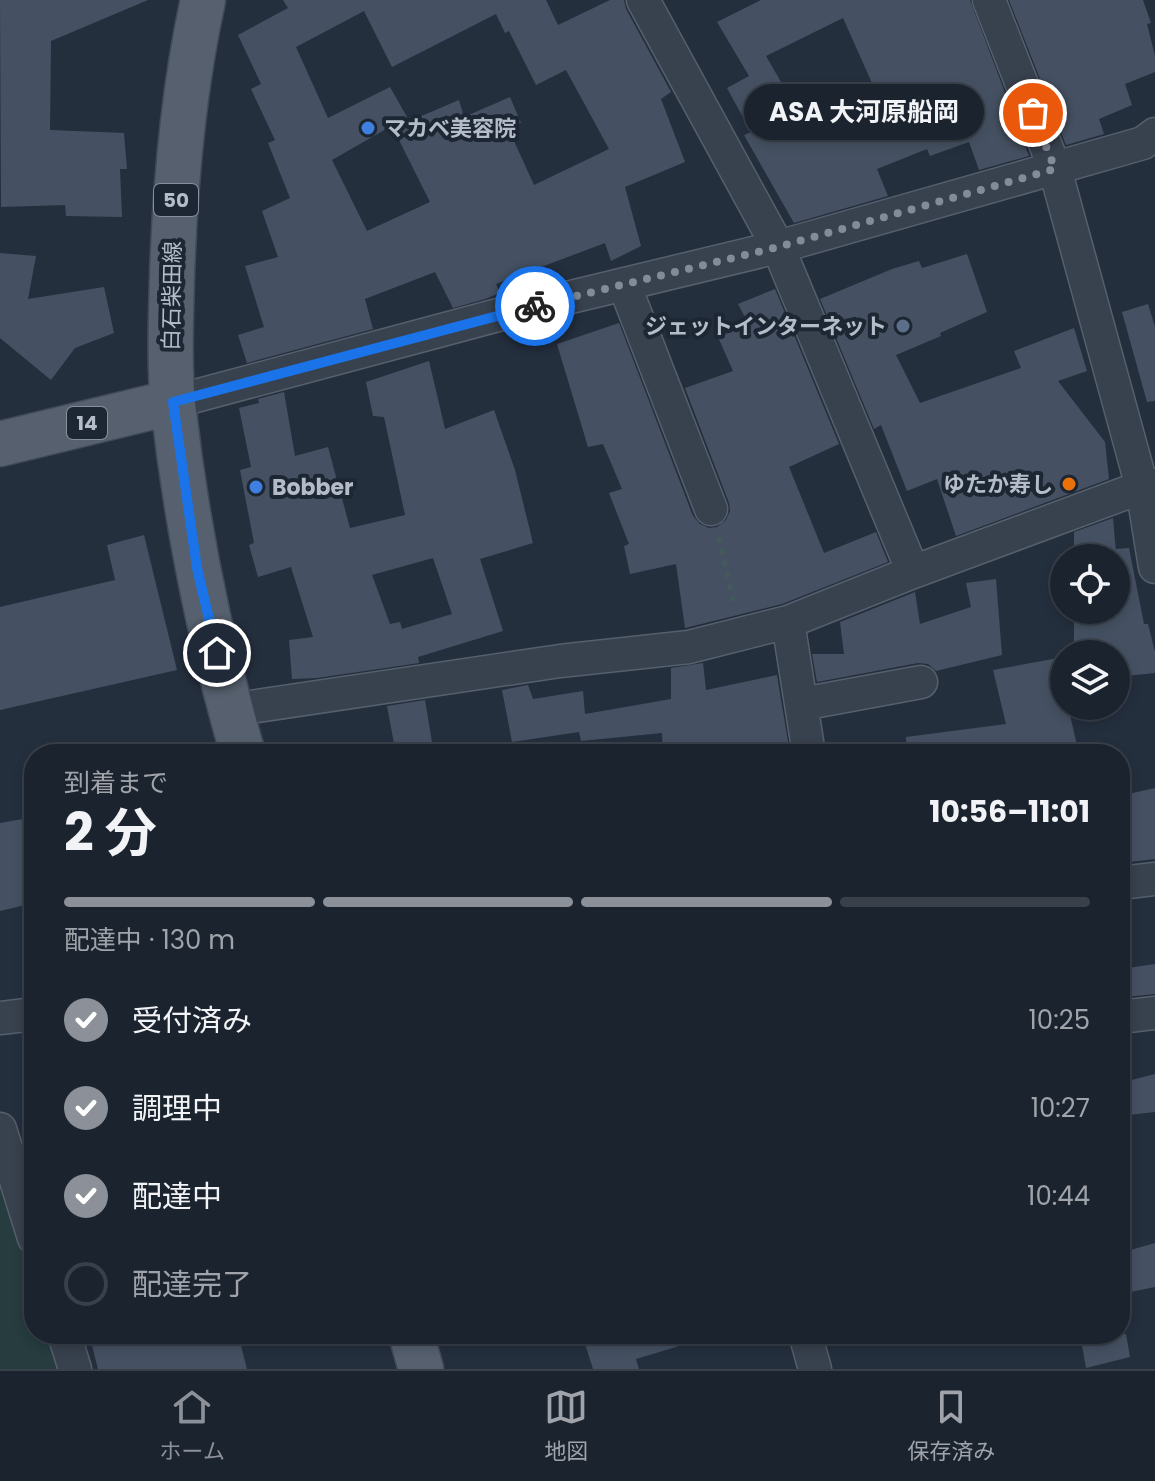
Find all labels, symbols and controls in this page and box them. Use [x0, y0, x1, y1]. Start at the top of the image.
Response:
pin [999, 79, 1067, 147]
callout: ASA 大河原船岡 [745, 85, 985, 141]
icon: bag [1011, 91, 1055, 135]
text: ASA 大河原船岡 [769, 94, 959, 130]
place label: マカベ美容院 [384, 113, 516, 144]
marker: マカベ美容院 [359, 119, 377, 137]
road number: 50 [154, 184, 198, 216]
street label: 白石柴田線 [156, 241, 188, 351]
courier [495, 266, 575, 346]
icon: bike [513, 284, 557, 328]
place label: ジェットインターネット [645, 311, 887, 342]
marker: ジェットインターネット [894, 317, 912, 335]
road number: 14 [67, 407, 107, 439]
place label: ゆたか寿し [943, 469, 1053, 500]
place label: Bobber [272, 472, 353, 503]
marker: ゆたか寿し [1060, 475, 1078, 493]
marker: Bobber [247, 478, 265, 496]
map controls [1050, 544, 1130, 720]
button: locate [1050, 544, 1130, 624]
pin [183, 619, 251, 687]
icon: home [195, 631, 239, 675]
button: layers [1050, 640, 1130, 720]
text: 到着まで [64, 765, 168, 801]
text: 10:56–11:01 [929, 790, 1090, 833]
text: 2 分 [64, 796, 157, 869]
text: 配達中 · 130 m [64, 922, 235, 958]
icon: check [64, 998, 108, 1042]
text: 受付済み [132, 999, 252, 1042]
text: 10:25 [1029, 1002, 1090, 1038]
icon: check [64, 1086, 108, 1130]
text: 調理中 [132, 1087, 222, 1130]
text: 10:27 [1031, 1090, 1090, 1126]
icon: check [64, 1174, 108, 1218]
text: 配達中 [132, 1175, 222, 1218]
text: 10:44 [1027, 1178, 1090, 1214]
text: 配達完了 [132, 1263, 252, 1306]
tab: ホーム [160, 1385, 225, 1468]
tab: 地図 [544, 1385, 588, 1468]
tab: 保存済み [907, 1385, 995, 1468]

